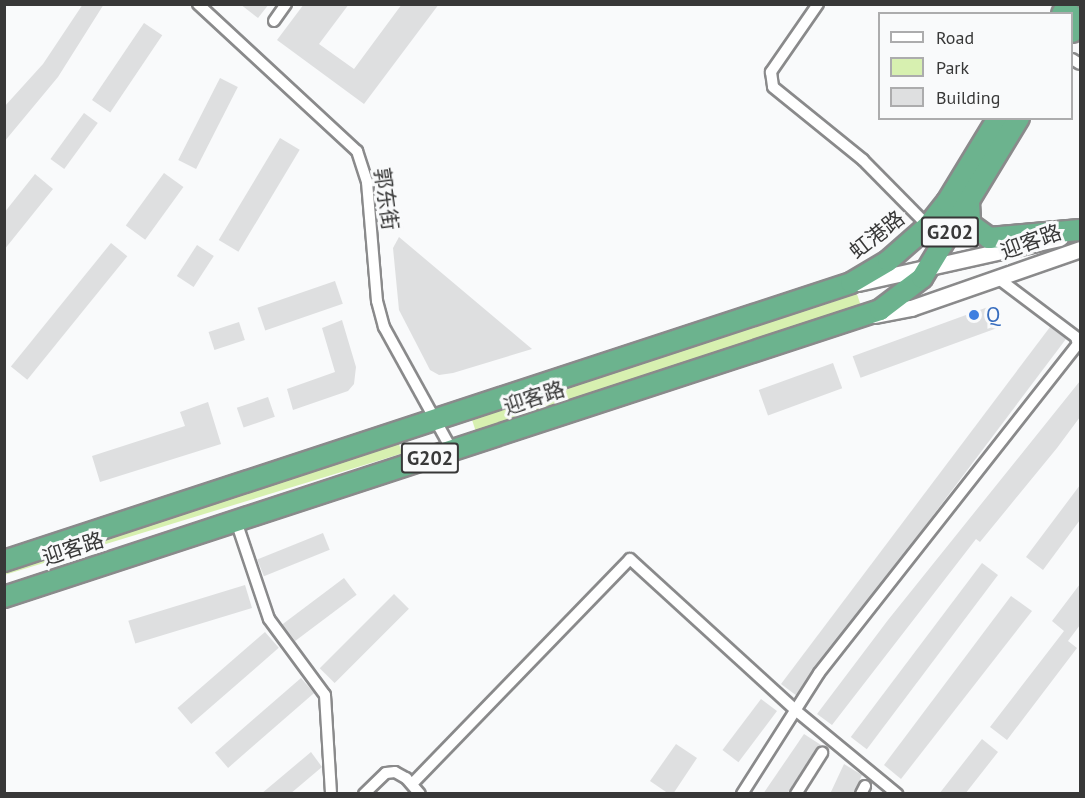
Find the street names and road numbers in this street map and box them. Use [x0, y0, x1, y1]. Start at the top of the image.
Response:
street label: 郭东街 [369, 166, 403, 232]
street label: 虹港路 [844, 206, 910, 264]
road number: G202 [920, 215, 980, 249]
street label: 迎客路 [997, 219, 1065, 265]
street label: 迎客路 [500, 376, 568, 420]
road number: G202 [400, 441, 460, 475]
street label: 迎客路 [39, 527, 107, 571]

